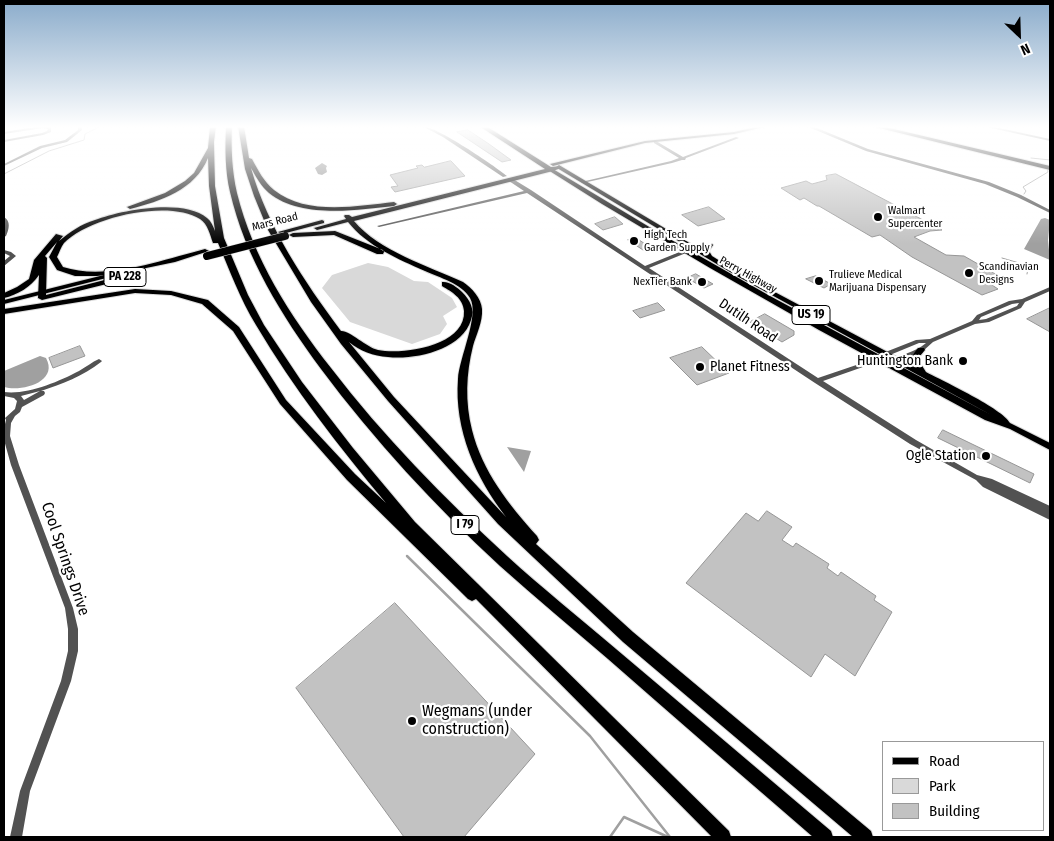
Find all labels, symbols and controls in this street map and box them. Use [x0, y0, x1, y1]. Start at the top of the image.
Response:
north arrow [994, 10, 1044, 60]
text: N [1018, 40, 1033, 59]
place label: Walmart Supercenter [888, 204, 942, 230]
street label: Mars Road [251, 210, 299, 234]
marker: Walmart Supercenter [872, 211, 884, 223]
place label: High Tech Garden Supply [644, 228, 710, 254]
marker: High Tech Garden Supply [628, 235, 640, 247]
street label: Perry Highway [717, 254, 779, 296]
place label: Scandinavian Designs [979, 260, 1039, 286]
marker: Scandinavian Designs [963, 267, 975, 279]
road number: PA 228 [104, 268, 146, 286]
place label: Trulieve Medical Marijuana Dispensary [829, 268, 926, 294]
place label: NexTier Bank [633, 275, 692, 289]
marker: Trulieve Medical Marijuana Dispensary [813, 275, 825, 287]
marker: NexTier Bank [696, 276, 708, 288]
street label: Dutilh Road [716, 295, 780, 347]
road number: US 19 [792, 306, 830, 324]
place label: Huntington Bank [857, 353, 953, 369]
marker: Huntington Bank [957, 355, 969, 367]
place label: Planet Fitness [710, 359, 790, 375]
marker: Planet Fitness [694, 361, 706, 373]
place label: Ogle Station [906, 448, 976, 464]
marker: Ogle Station [980, 450, 992, 462]
street label: Cool Springs Drive [37, 500, 93, 618]
road number: I 79 [451, 516, 479, 534]
place label: Wegmans (under construction) [422, 702, 532, 740]
marker: Wegmans (under construction) [406, 715, 418, 727]
legend [882, 741, 1044, 831]
text: Road [929, 752, 960, 770]
text: Park [929, 777, 956, 795]
text: Building [929, 802, 980, 820]

